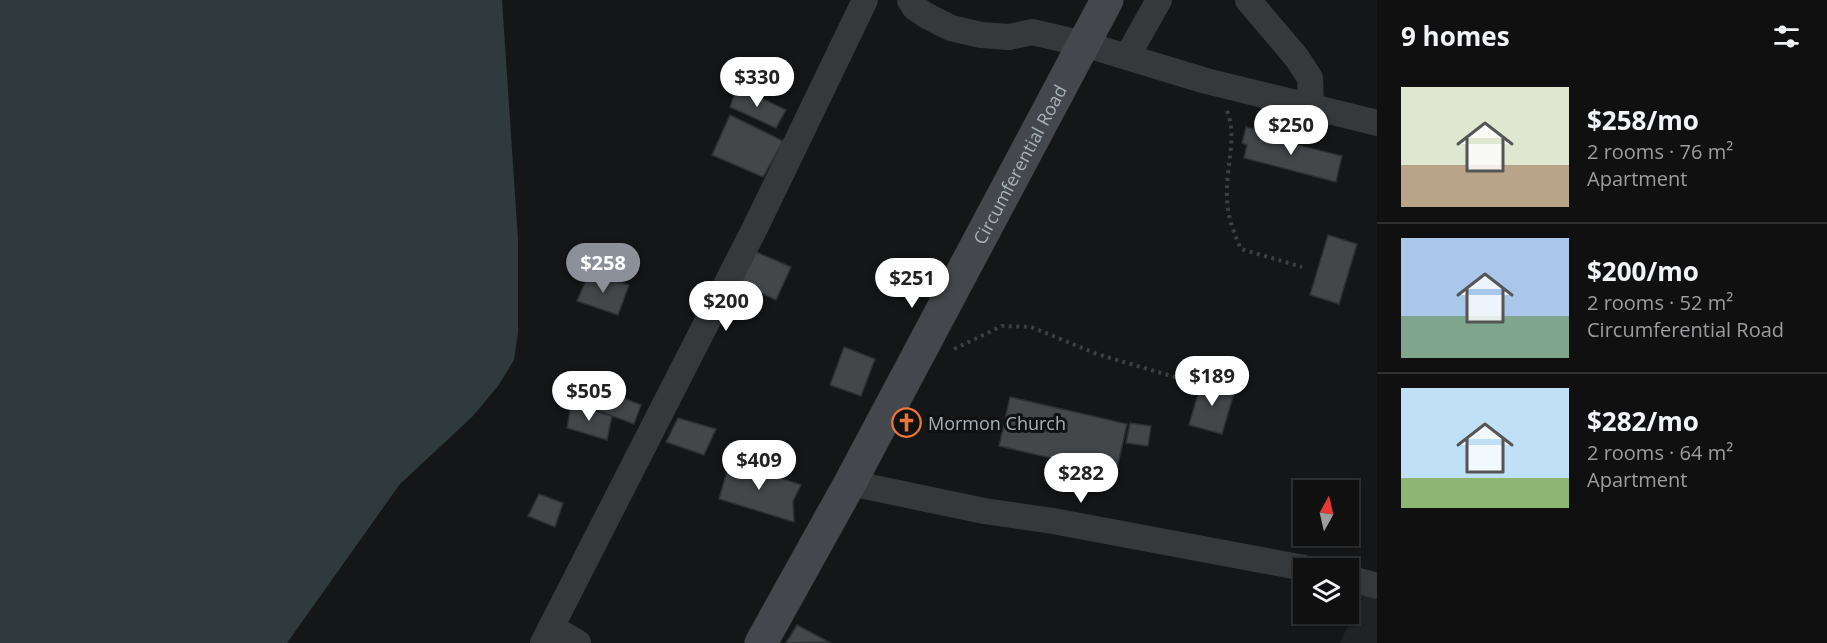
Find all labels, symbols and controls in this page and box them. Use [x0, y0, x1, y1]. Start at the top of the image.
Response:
text: 9 homes [1401, 18, 1510, 54]
icon: filters [1770, 20, 1803, 53]
pin: $330 [721, 57, 793, 108]
text: $330 [734, 63, 780, 90]
street label: Circumferential Road [967, 80, 1072, 248]
text: $258/mo [1587, 102, 1699, 138]
pin: $250 [1255, 105, 1327, 156]
text: $250 [1268, 111, 1314, 138]
icon: home [1449, 111, 1521, 183]
text: 2 rooms · 76 m² [1587, 138, 1733, 165]
text: Apartment [1587, 165, 1687, 192]
pin: $258 [567, 243, 639, 294]
text: $258 [580, 249, 626, 276]
text: $200/mo [1587, 253, 1699, 289]
pin: $251 [876, 258, 948, 309]
icon: home [1449, 262, 1521, 334]
text: $251 [889, 264, 935, 291]
pin: $200 [690, 281, 762, 332]
text: $200 [703, 287, 749, 314]
text: 2 rooms · 52 m² [1587, 289, 1733, 316]
text: Circumferential Road [1587, 316, 1784, 343]
pin: $189 [1176, 356, 1248, 407]
text: $189 [1189, 362, 1235, 389]
pin: $505 [553, 371, 625, 422]
text: $505 [566, 377, 612, 404]
text: $282/mo [1587, 403, 1699, 439]
church icon: Mormon Church [891, 407, 923, 439]
place label: Mormon Church [928, 411, 1066, 435]
icon: home [1449, 412, 1521, 484]
text: 2 rooms · 64 m² [1587, 439, 1733, 466]
pin: $409 [723, 440, 795, 491]
text: $409 [736, 446, 782, 473]
pin: $282 [1045, 453, 1117, 504]
text: $282 [1058, 459, 1104, 486]
text: Apartment [1587, 466, 1687, 493]
north arrow [1293, 480, 1359, 546]
map controls [1293, 480, 1359, 624]
button: layers [1293, 558, 1359, 624]

